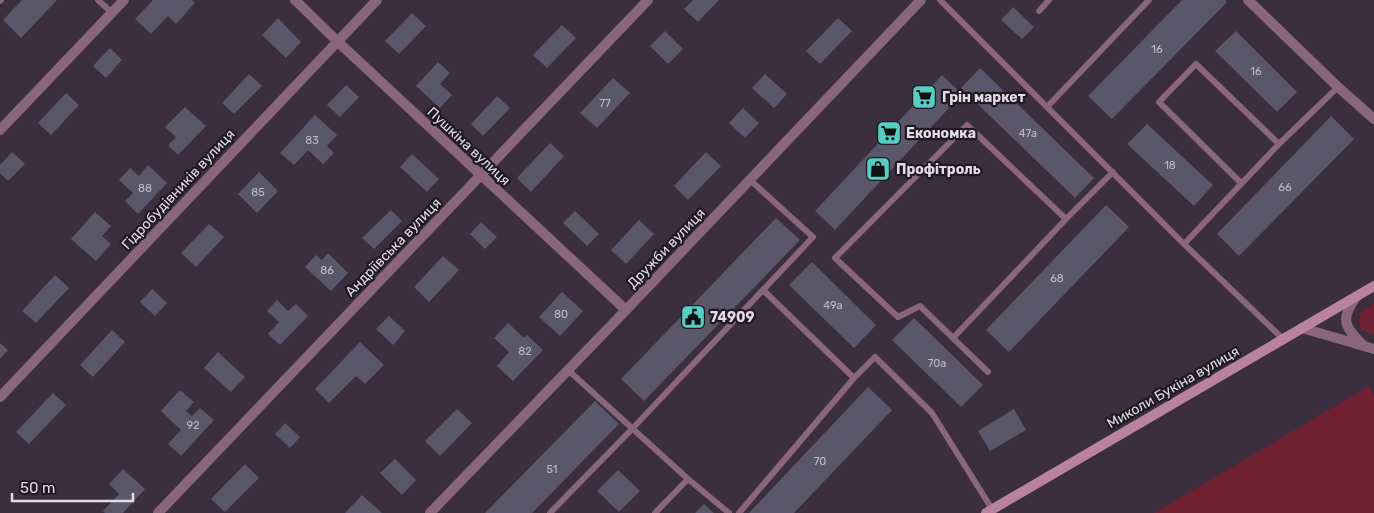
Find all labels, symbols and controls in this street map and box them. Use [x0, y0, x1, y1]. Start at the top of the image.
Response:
house number: 16 [1151, 43, 1163, 56]
house number: 16 [1250, 65, 1262, 78]
supermarket icon: Грін маркет [911, 84, 937, 110]
place label: Грін маркет [942, 89, 1026, 106]
house number: 77 [599, 97, 611, 110]
street label: Пушкіна вулиця [424, 104, 514, 189]
supermarket icon: Економка [876, 120, 902, 146]
place label: Економка [906, 125, 976, 142]
street label: Гідробудівників вулиця [118, 126, 239, 253]
house number: 47а [1019, 127, 1037, 140]
house number: 83 [305, 134, 319, 147]
shop icon: Профітроль [865, 156, 891, 182]
house number: 18 [1164, 159, 1176, 172]
place label: Профітроль [896, 161, 981, 178]
house number: 66 [1278, 181, 1292, 194]
house number: 88 [138, 182, 152, 195]
house number: 85 [251, 186, 265, 199]
street label: Андріївська вулиця [342, 194, 445, 300]
street label: Дружби вулиця [624, 205, 709, 292]
house number: 86 [320, 264, 334, 277]
house number: 68 [1050, 272, 1064, 285]
house number: 49а [823, 299, 843, 312]
public building icon: 74909 [680, 304, 706, 330]
house number: 80 [554, 308, 568, 321]
place label: 74909 [710, 309, 755, 326]
street label: Миколи Букіна вулиця [1104, 343, 1242, 432]
house number: 82 [518, 345, 532, 358]
house number: 70а [928, 357, 946, 370]
house number: 92 [187, 419, 199, 432]
house number: 70 [814, 455, 826, 468]
house number: 51 [546, 463, 558, 476]
scale bar [12, 470, 134, 502]
text: 50 m [20, 479, 55, 497]

